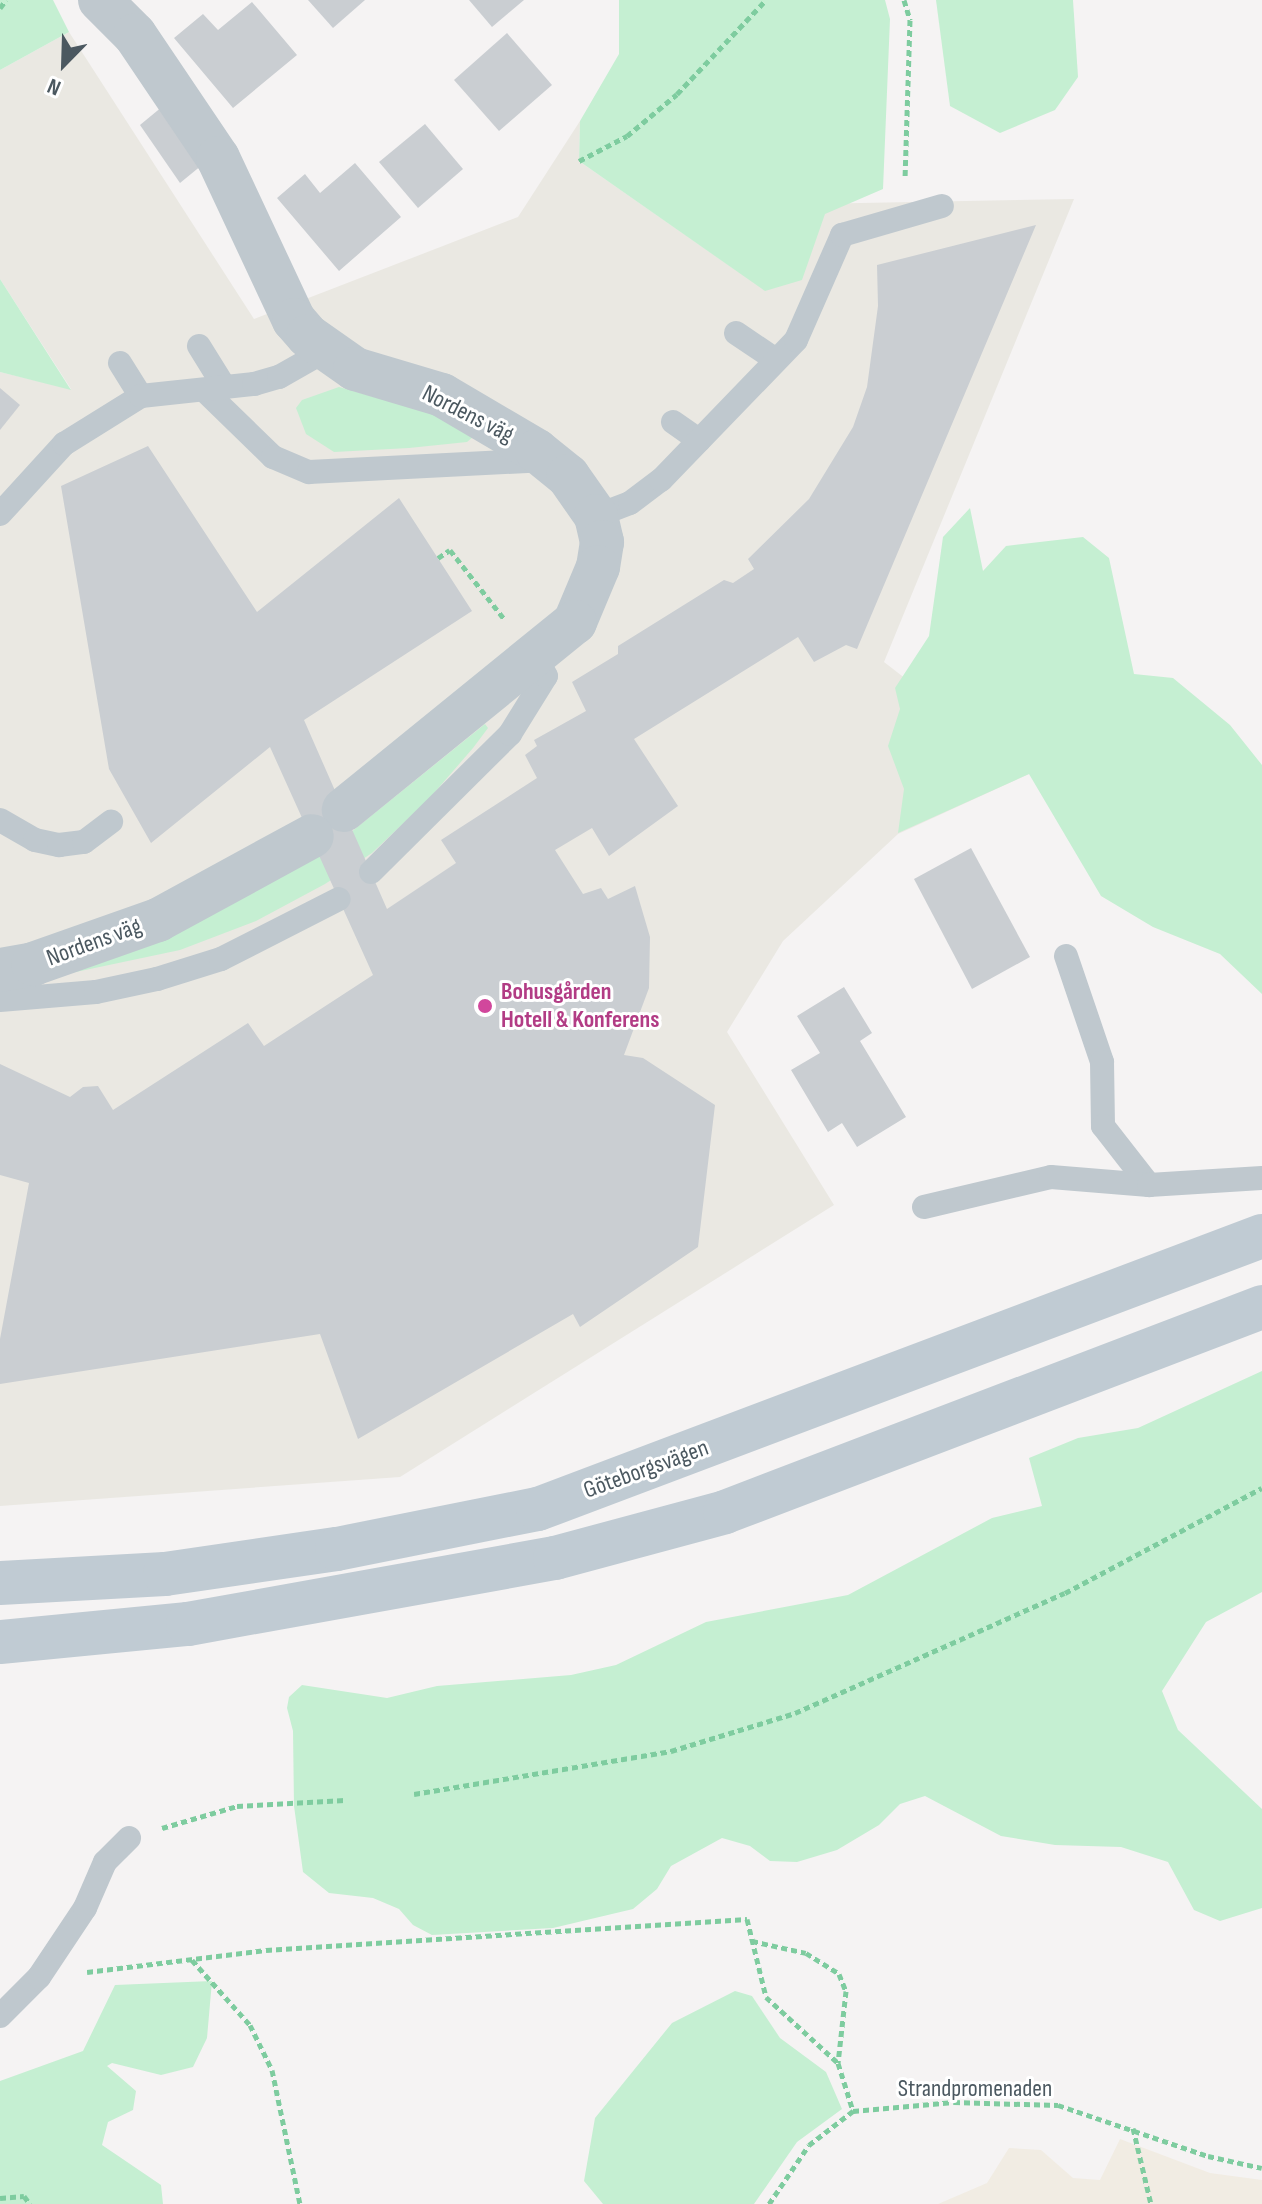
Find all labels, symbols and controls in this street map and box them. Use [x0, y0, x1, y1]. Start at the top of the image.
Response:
north arrow [24, 24, 104, 104]
text: N [44, 72, 65, 101]
street label: Nordens väg [417, 379, 519, 449]
street label: Nordens väg [43, 912, 145, 972]
place label: Bohusgården Hotell & Konferens [501, 978, 659, 1034]
marker: Bohusgården Hotell & Konferens [476, 997, 494, 1015]
street label: Göteborgsvägen [580, 1433, 712, 1505]
street label: Strandpromenaden [898, 2075, 1052, 2103]

